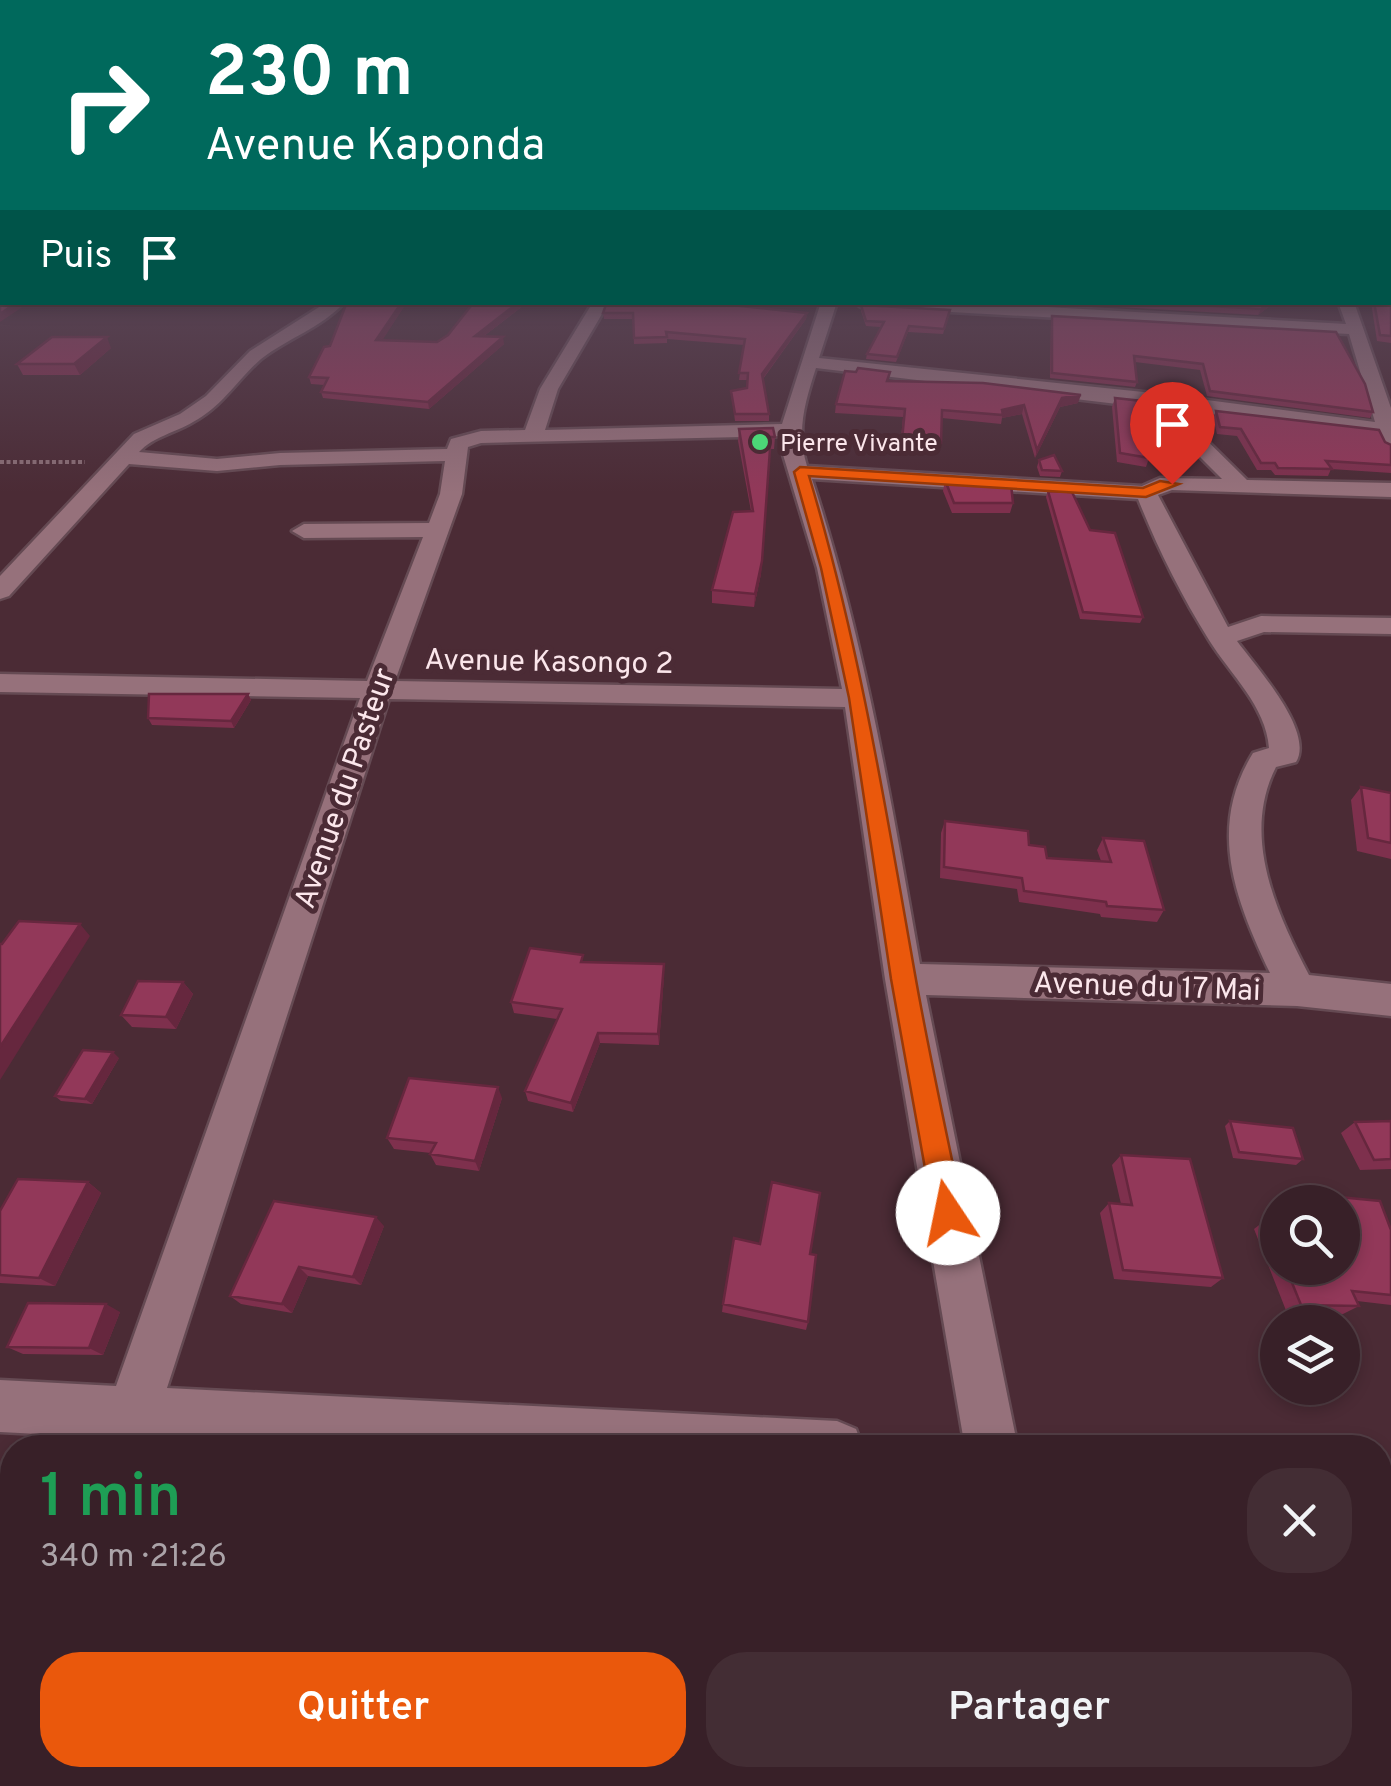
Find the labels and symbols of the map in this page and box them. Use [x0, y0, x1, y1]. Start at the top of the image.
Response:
pin [1130, 382, 1215, 485]
place label: Pierre Vivante [780, 429, 938, 461]
marker: Pierre Vivante [749, 431, 771, 453]
street label: Avenue Kasongo 2 [424, 643, 674, 684]
street label: Avenue du Pasteur [288, 663, 405, 914]
street label: Avenue du 17 Mai [1033, 966, 1261, 1011]
position arrow [896, 1161, 1000, 1265]

